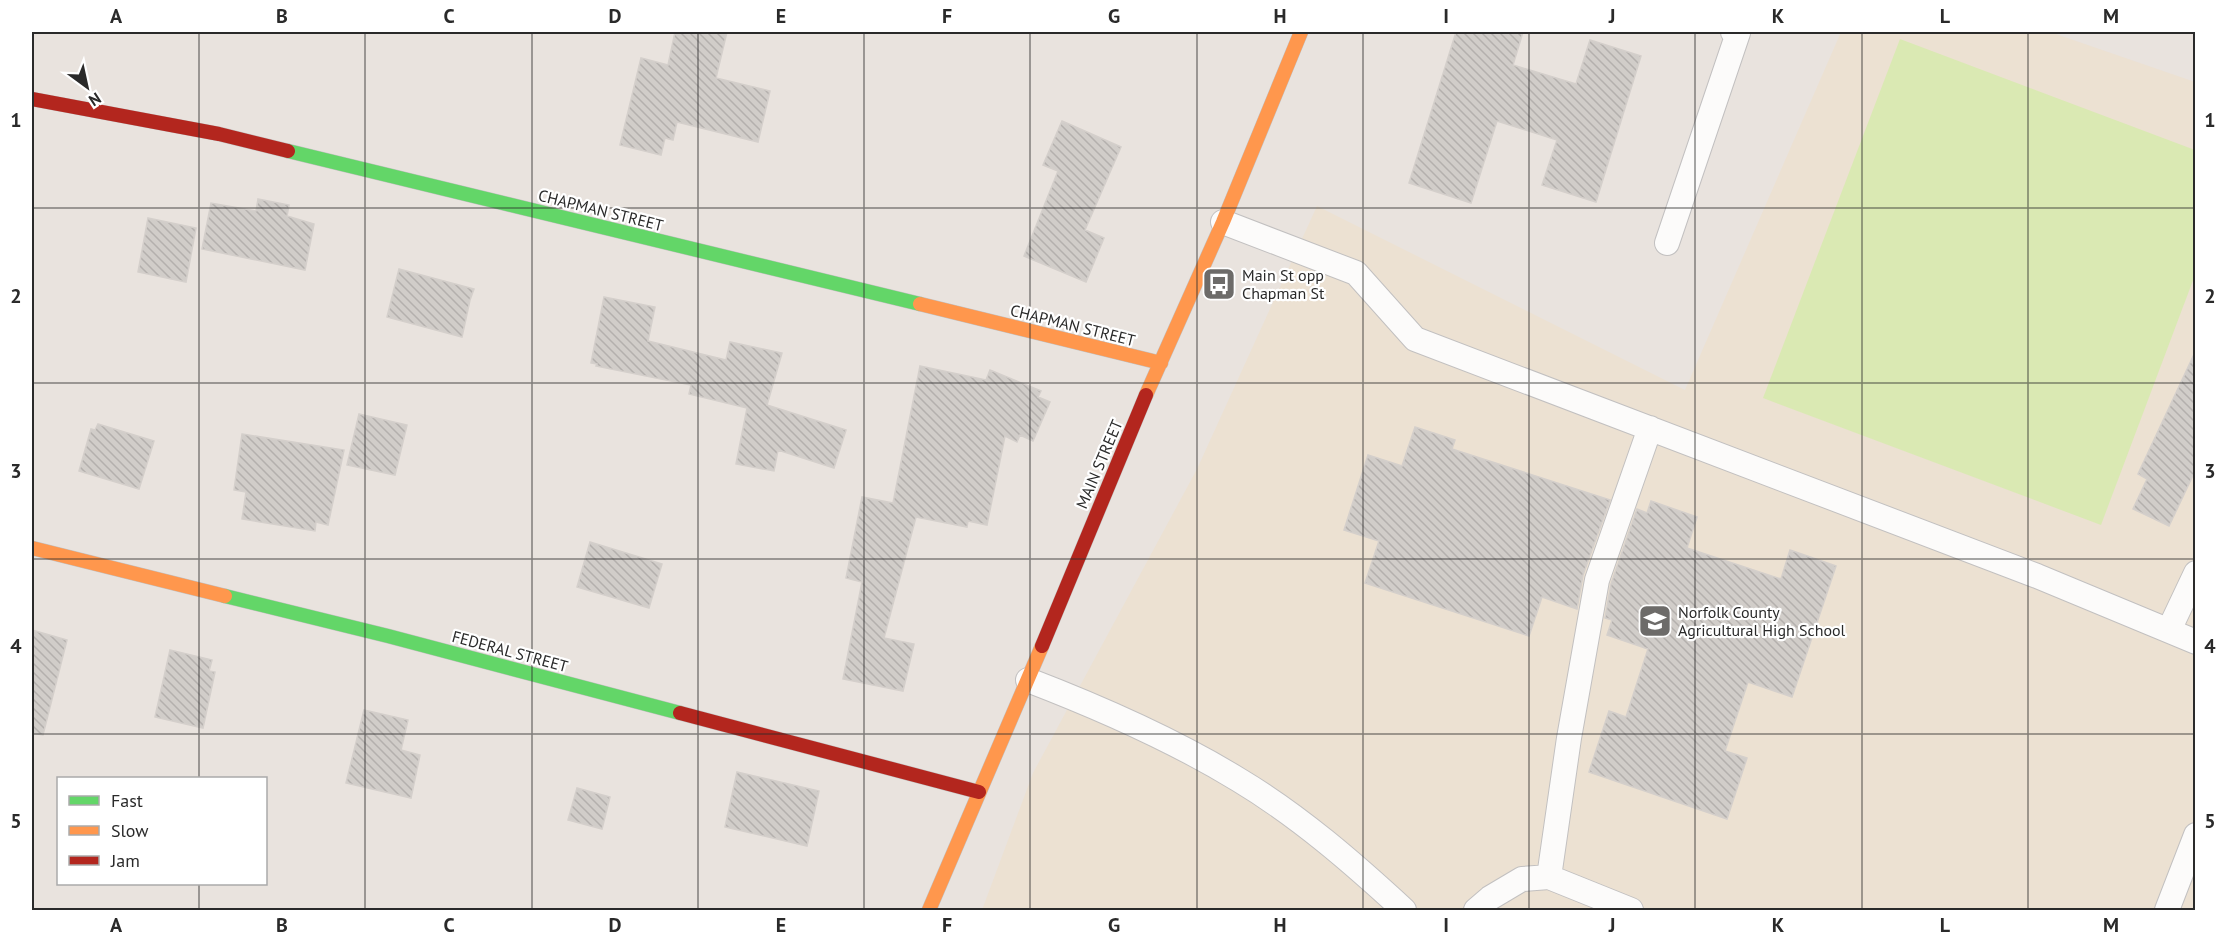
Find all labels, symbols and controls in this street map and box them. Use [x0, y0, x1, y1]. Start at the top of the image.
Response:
text: A [110, 3, 123, 29]
text: B [276, 3, 288, 29]
text: C [443, 3, 455, 29]
text: D [609, 3, 622, 29]
text: E [776, 3, 786, 29]
text: F [942, 3, 952, 29]
text: G [1108, 3, 1120, 29]
text: H [1273, 3, 1287, 29]
text: I [1443, 3, 1449, 29]
text: J [1608, 3, 1615, 29]
text: K [1772, 3, 1785, 29]
text: L [1940, 3, 1951, 29]
text: M [2103, 3, 2119, 29]
north arrow [57, 57, 117, 117]
text: N [85, 88, 105, 111]
text: 1 [10, 107, 22, 133]
text: 1 [2204, 107, 2216, 133]
street label: CHAPMAN STREET [536, 185, 666, 235]
place label: Main St opp Chapman St [1242, 265, 1325, 303]
bus stop icon: Main St opp Chapman St [1201, 266, 1237, 302]
text: 2 [10, 283, 22, 309]
text: 2 [2204, 283, 2216, 309]
street label: CHAPMAN STREET [1008, 300, 1138, 350]
street label: MAIN STREET [1071, 416, 1127, 511]
text: 3 [10, 458, 22, 484]
text: 3 [2204, 458, 2216, 484]
place label: Norfolk County Agricultural High School [1678, 602, 1846, 640]
school or university icon: Norfolk County Agricultural High School [1637, 603, 1673, 639]
street label: FEDERAL STREET [450, 626, 570, 676]
text: 4 [10, 633, 22, 659]
text: 4 [2204, 633, 2216, 659]
legend [57, 777, 267, 885]
text: Fast [111, 789, 143, 812]
text: 5 [10, 808, 22, 834]
text: 5 [2204, 808, 2216, 834]
text: Slow [111, 819, 149, 842]
text: Jam [110, 849, 140, 872]
text: A [110, 912, 123, 938]
text: B [276, 912, 288, 938]
text: C [443, 912, 455, 938]
text: D [609, 912, 622, 938]
text: E [776, 912, 786, 938]
text: F [942, 912, 952, 938]
text: G [1108, 912, 1120, 938]
text: H [1273, 912, 1287, 938]
text: I [1443, 912, 1449, 938]
text: J [1608, 912, 1615, 938]
text: K [1772, 912, 1785, 938]
text: L [1940, 912, 1951, 938]
text: M [2103, 912, 2119, 938]

